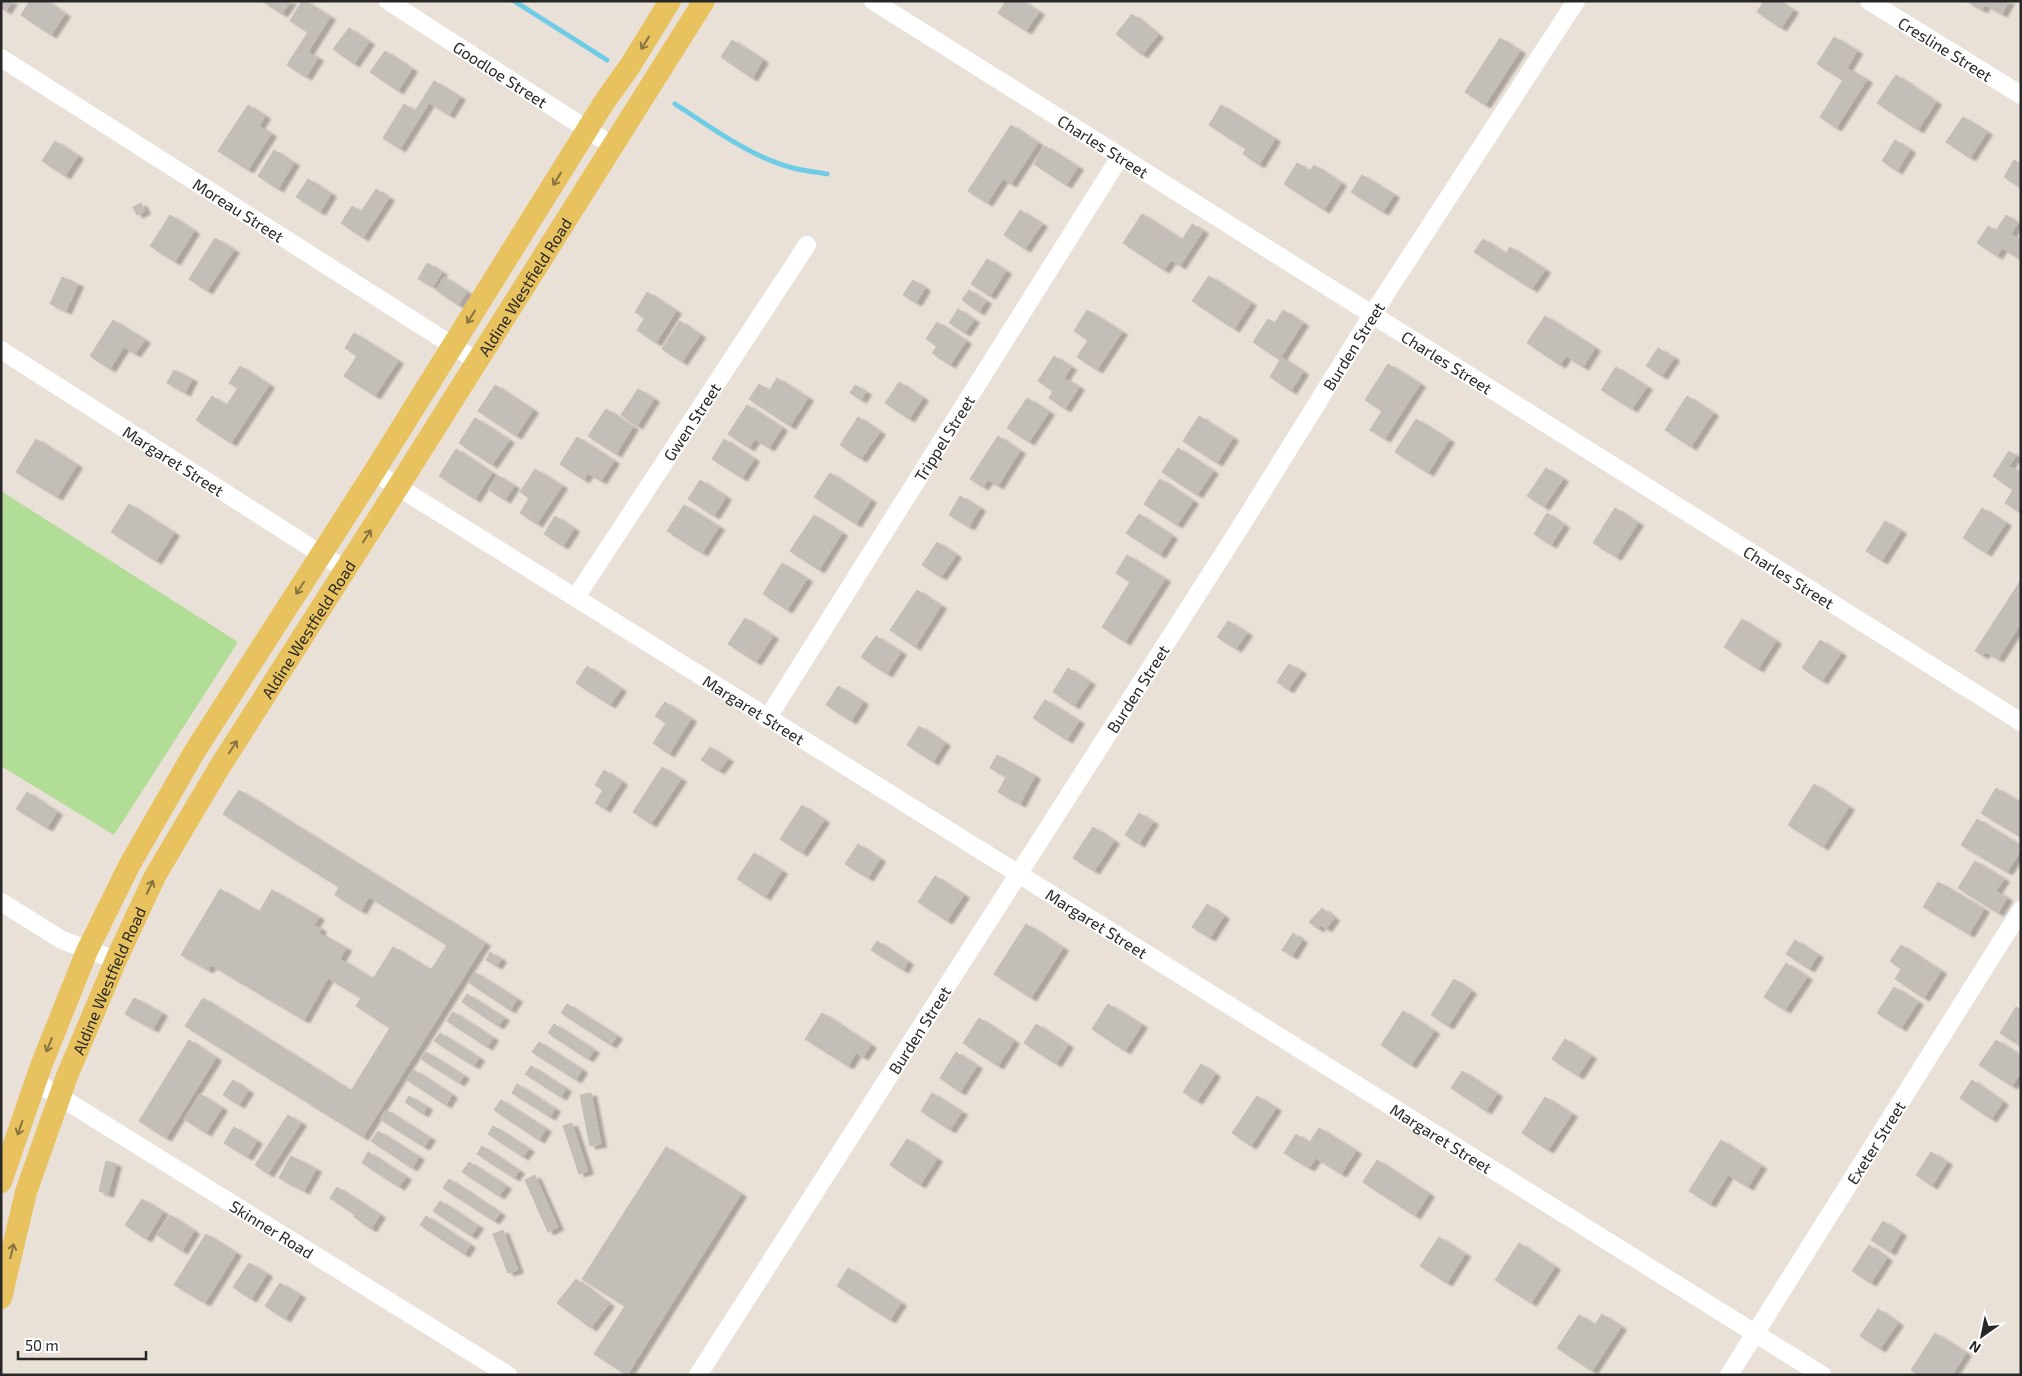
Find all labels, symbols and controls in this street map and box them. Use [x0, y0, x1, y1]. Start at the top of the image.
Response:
street label: Cresline Street [1895, 12, 1996, 85]
one-way arrow [639, 35, 649, 49]
street label: Goodloe Street [450, 36, 551, 111]
street label: Charles Street [1055, 110, 1152, 181]
one-way arrow [551, 172, 561, 186]
street label: Moreau Street [190, 174, 288, 245]
street label: Aldine Westfield Road [474, 214, 575, 359]
street label: Burden Street [1318, 298, 1388, 393]
one-way arrow [465, 310, 476, 324]
street label: Charles Street [1398, 326, 1496, 397]
street label: Gwen Street [659, 379, 724, 464]
street label: Trippel Street [910, 391, 978, 484]
street label: Margaret Street [120, 421, 228, 499]
one-way arrow [363, 530, 373, 544]
street label: Charles Street [1741, 541, 1838, 612]
street label: Aldine Westfield Road [257, 556, 359, 701]
one-way arrow [295, 581, 306, 595]
street label: Burden Street [1102, 641, 1172, 736]
street label: Margaret Street [700, 670, 808, 748]
one-way arrow [228, 740, 238, 754]
one-way arrow [146, 880, 155, 895]
street label: Margaret Street [1043, 884, 1151, 962]
street label: Aldine Westfield Road [68, 903, 149, 1057]
street label: Burden Street [884, 982, 954, 1077]
one-way arrow [44, 1037, 54, 1052]
street label: Exeter Street [1842, 1097, 1908, 1187]
street label: Margaret Street [1387, 1099, 1496, 1176]
one-way arrow [15, 1119, 24, 1135]
street label: Skinner Road [227, 1196, 317, 1262]
one-way arrow [8, 1243, 17, 1259]
north arrow [1957, 1311, 2007, 1361]
scale bar [18, 1328, 145, 1360]
text: 50 m [25, 1336, 59, 1354]
text: N [1966, 1337, 1984, 1357]

